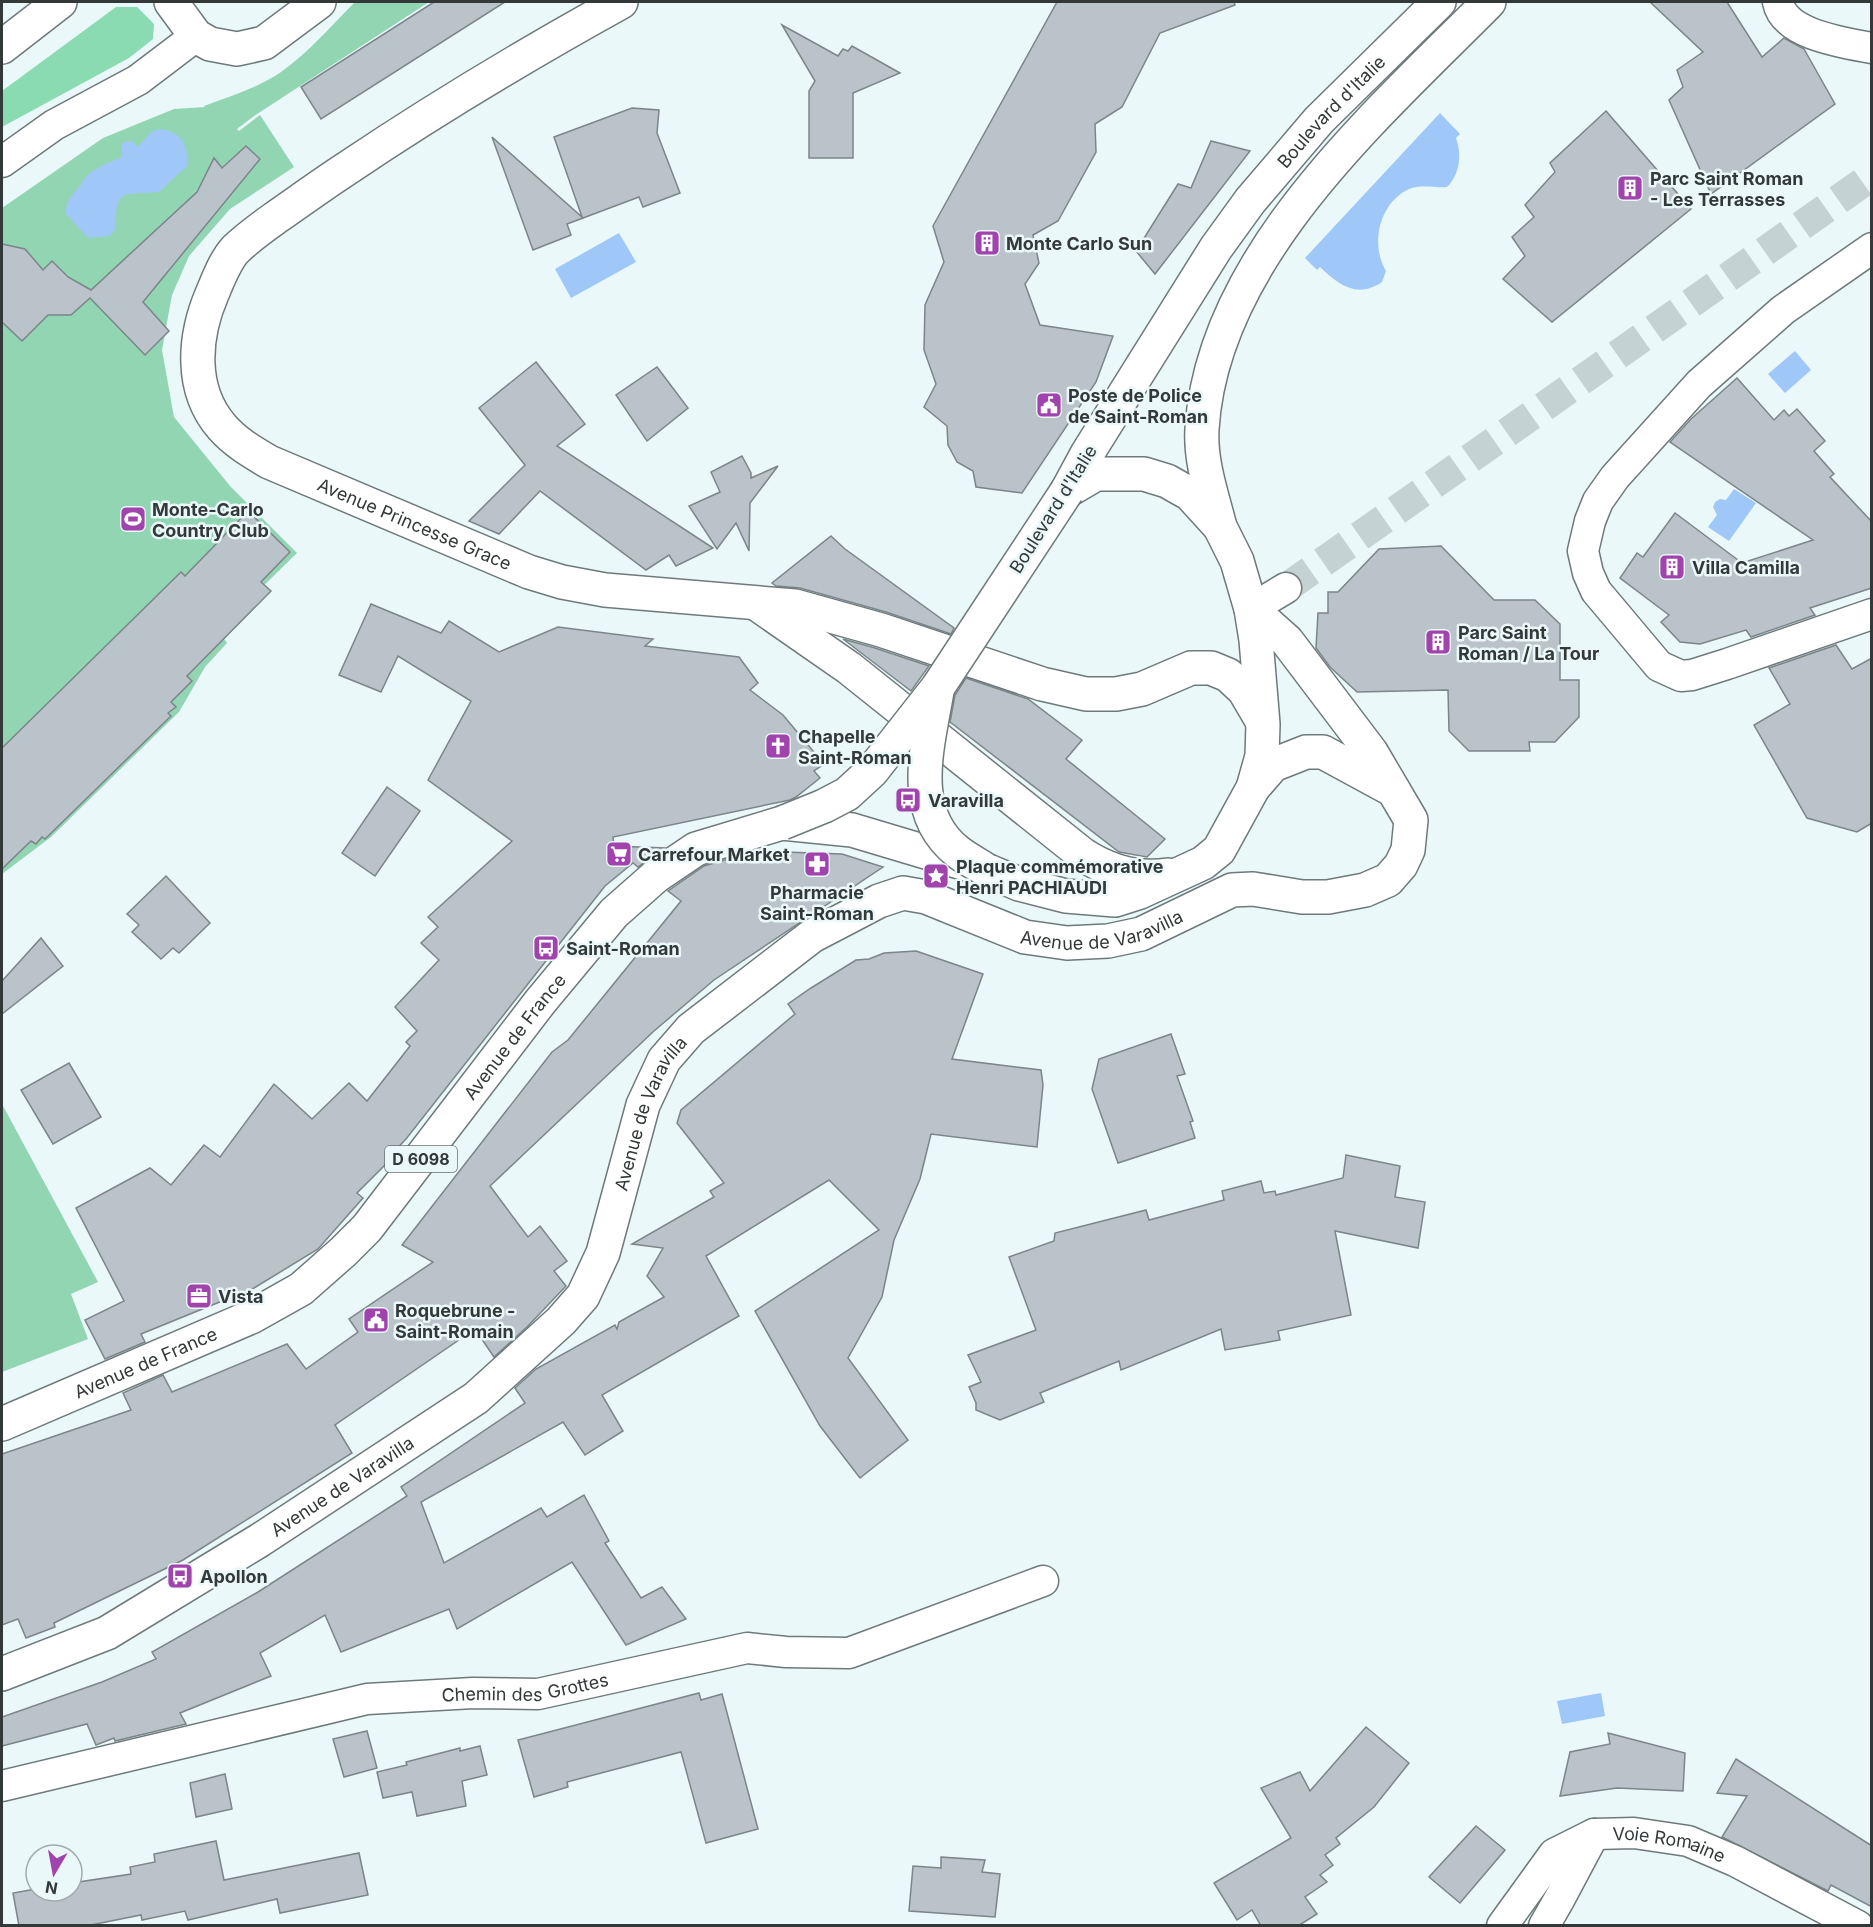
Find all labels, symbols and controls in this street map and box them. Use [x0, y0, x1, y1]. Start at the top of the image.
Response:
street label: Boulevard d'Italie [1273, 51, 1389, 172]
place label: Parc Saint Roman - Les Terrasses [1650, 168, 1804, 210]
building icon: Parc Saint Roman - Les Terrasses [1615, 173, 1645, 203]
building icon: Monte Carlo Sun [972, 228, 1002, 258]
place label: Monte Carlo Sun [1006, 233, 1152, 254]
place label: Poste de Police de Saint-Roman [1068, 385, 1208, 427]
public building icon: Poste de Police de Saint-Roman [1034, 390, 1064, 420]
street label: Boulevard d'Italie [1005, 441, 1101, 577]
street label: Avenue Princesse Grace [315, 473, 515, 574]
place label: Monte-Carlo Country Club [152, 499, 269, 541]
sports icon: Monte-Carlo Country Club [118, 504, 148, 534]
building icon: Villa Camilla [1657, 552, 1687, 582]
place label: Villa Camilla [1692, 557, 1800, 578]
place label: Parc Saint Roman / La Tour [1458, 622, 1599, 664]
building icon: Parc Saint Roman / La Tour [1423, 627, 1453, 657]
place label: Chapelle Saint-Roman [798, 726, 912, 768]
church icon: Chapelle Saint-Roman [763, 731, 793, 761]
bus stop icon: Varavilla [893, 785, 923, 815]
place label: Varavilla [928, 790, 1004, 811]
supermarket icon: Carrefour Market [604, 839, 634, 869]
place label: Carrefour Market [638, 844, 790, 865]
pharmacy icon: Pharmacie Saint-Roman [802, 849, 832, 879]
place label: Plaque commémorative Henri PACHIAUDI [956, 856, 1164, 898]
place icon: Plaque commémorative Henri PACHIAUDI [921, 861, 951, 891]
place label: Pharmacie Saint-Roman [760, 882, 874, 924]
street label: Avenue de Varavilla [1019, 905, 1186, 954]
bus stop icon: Saint-Roman [531, 933, 561, 963]
place label: Saint-Roman [566, 938, 680, 959]
street label: Avenue de France [459, 969, 570, 1103]
street label: Avenue de Varavilla [610, 1032, 691, 1193]
road number: D 6098 [385, 1146, 457, 1172]
office icon: Vista [184, 1281, 214, 1311]
place label: Vista [218, 1286, 264, 1307]
place label: Roquebrune - Saint-Romain [395, 1300, 515, 1342]
public building icon: Roquebrune - Saint-Romain [361, 1305, 391, 1335]
street label: Avenue de France [71, 1322, 220, 1402]
street label: Avenue de Varavilla [267, 1432, 417, 1541]
bus stop icon: Apollon [165, 1561, 195, 1591]
place label: Apollon [200, 1566, 268, 1587]
street label: Chemin des Grottes [441, 1668, 610, 1705]
street label: Voie Romaine [1612, 1822, 1729, 1866]
north arrow [24, 1843, 84, 1903]
text: N [44, 1877, 59, 1899]

